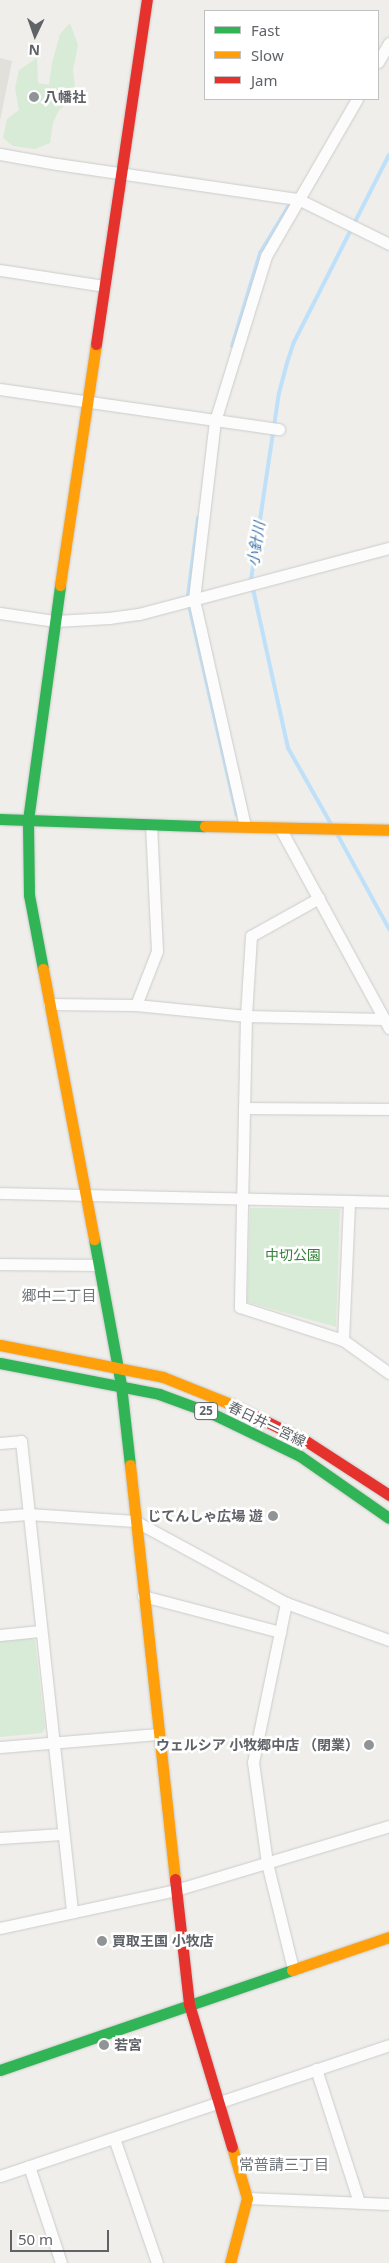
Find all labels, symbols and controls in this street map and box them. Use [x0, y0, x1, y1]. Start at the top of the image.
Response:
north arrow [10, 10, 60, 60]
legend [204, 10, 379, 100]
text: Fast [251, 20, 280, 40]
text: N [28, 41, 40, 60]
text: Slow [251, 45, 284, 65]
text: Jam [251, 70, 278, 90]
place label: 八幡社 [44, 89, 86, 105]
marker: 八幡社 [28, 91, 40, 103]
water label: 小針川 [244, 520, 268, 568]
park label: 中切公園 [265, 1247, 321, 1263]
district label: 郷中二丁目 [22, 1287, 96, 1305]
street label: 春日井一宮線 [226, 1398, 308, 1450]
road number: 25 [194, 1402, 218, 1420]
place label: じてんしゃ広場 遊 [147, 1508, 263, 1524]
marker: じてんしゃ広場 遊 [267, 1510, 279, 1522]
place label: ウェルシア 小牧郷中店 （閉業） [156, 1737, 359, 1753]
marker: ウェルシア 小牧郷中店 （閉業） [363, 1739, 375, 1751]
place label: 買取王国 小牧店 [112, 1933, 214, 1949]
marker: 買取王国 小牧店 [96, 1935, 108, 1947]
place label: 若宮 [114, 2037, 142, 2053]
marker: 若宮 [98, 2039, 110, 2051]
district label: 常普請三丁目 [239, 2156, 329, 2174]
scale bar [12, 2220, 111, 2252]
text: 50 m [18, 2229, 53, 2249]

